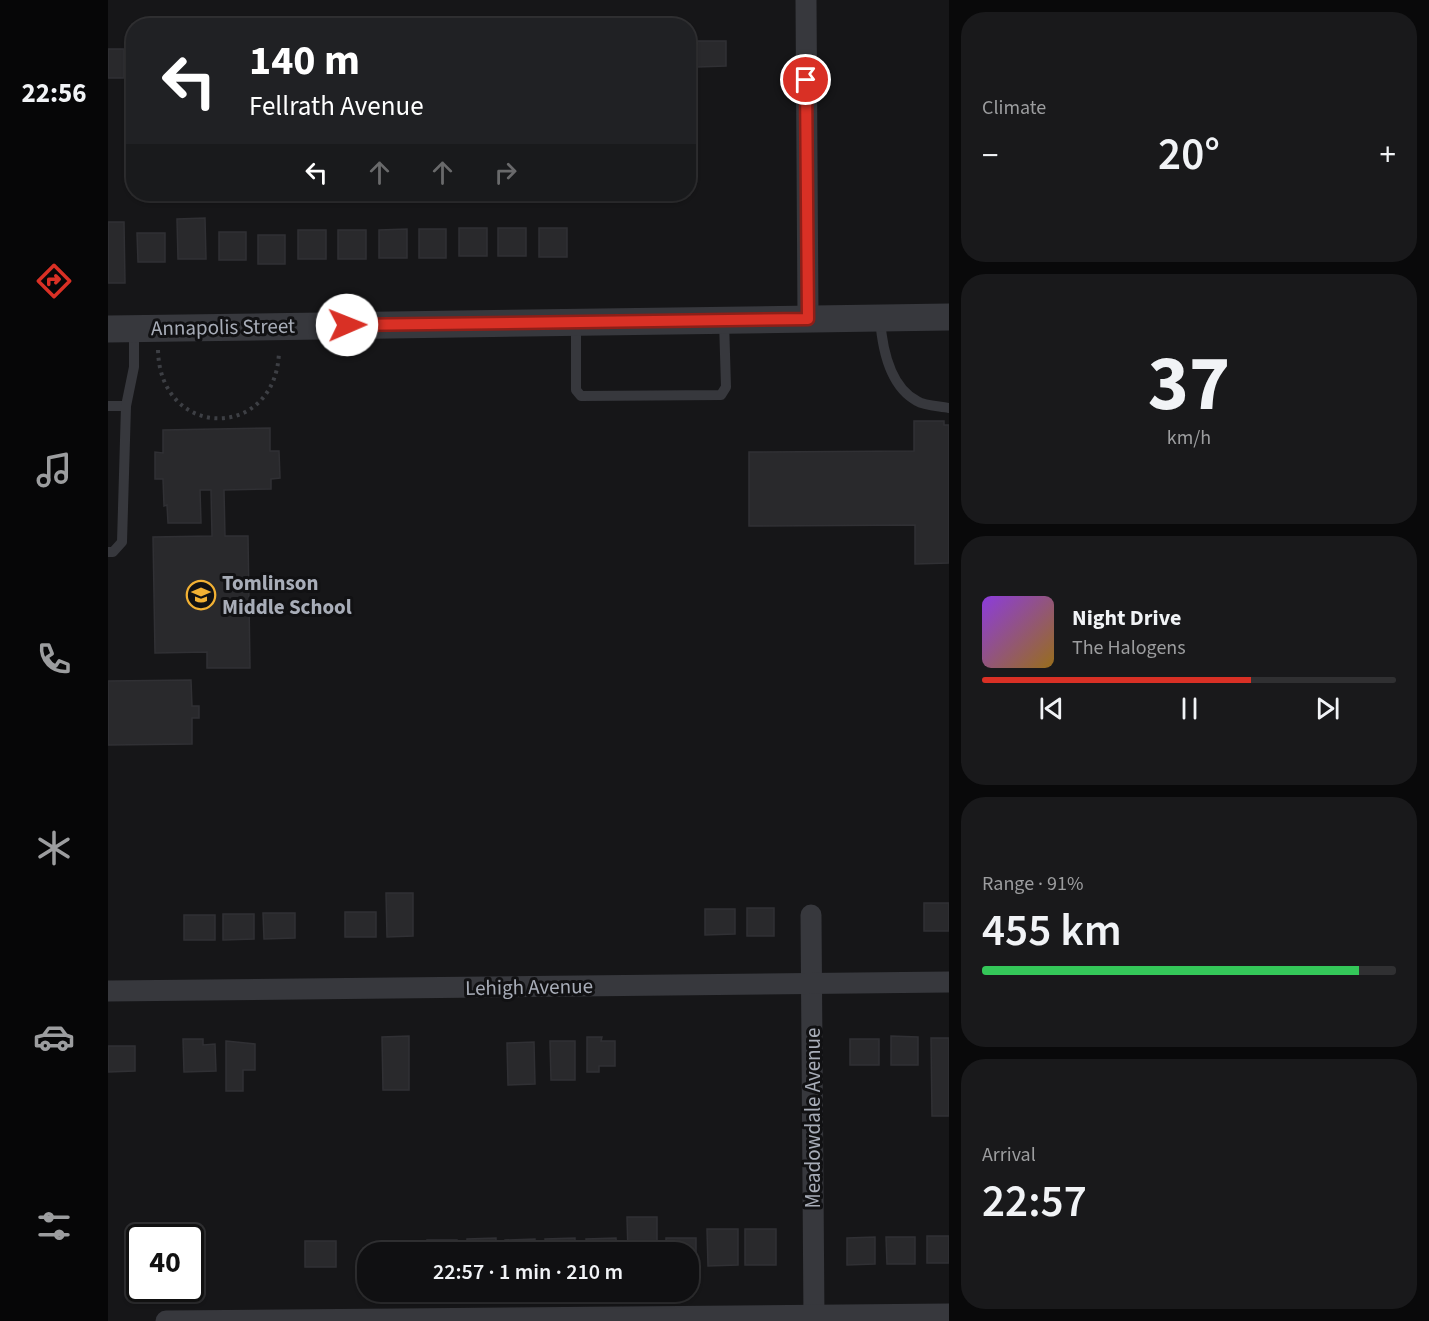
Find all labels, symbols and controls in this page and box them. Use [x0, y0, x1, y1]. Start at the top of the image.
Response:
text: 140 m [249, 31, 360, 91]
icon: left [150, 42, 228, 120]
pin [780, 54, 831, 105]
icon: arrive [789, 63, 822, 96]
text: 22:56 [21, 74, 87, 113]
text: Fellrath Avenue [249, 87, 424, 126]
text: Climate [982, 94, 1046, 122]
text: 20° [1158, 123, 1220, 187]
text: − [982, 132, 998, 179]
text: + [1380, 132, 1396, 179]
icon: left [300, 156, 333, 189]
icon: ahead [363, 156, 396, 189]
icon: ahead [426, 156, 459, 189]
icon: right [489, 156, 522, 189]
icon: directions [33, 260, 75, 302]
position arrow [315, 293, 379, 357]
street label: Annapolis Street [151, 311, 295, 343]
text: 37 [1148, 329, 1230, 440]
text: km/h [1167, 424, 1211, 452]
icon: music [33, 449, 75, 491]
place label: Tomlinson Middle School [222, 568, 352, 622]
school or university icon: Tomlinson Middle School [185, 579, 217, 611]
text: Night Drive [1072, 602, 1181, 634]
text: The Halogens [1072, 634, 1186, 662]
icon: phone [33, 638, 75, 680]
icon: previous [1035, 692, 1068, 725]
icon: pause [1173, 692, 1206, 725]
icon: next [1311, 692, 1344, 725]
icon: climate [33, 827, 75, 869]
text: Range · 91% [982, 870, 1083, 898]
text: 455 km [982, 899, 1122, 963]
street label: Lehigh Avenue [465, 971, 593, 1003]
icon: car [33, 1016, 75, 1058]
street label: Meadowdale Avenue [798, 1028, 828, 1208]
text: Arrival [982, 1141, 1036, 1169]
text: 22:57 [982, 1170, 1087, 1234]
icon: filters [33, 1205, 75, 1247]
speed limit sign: 40 [126, 1224, 204, 1302]
text: 22:57 · 1 min · 210 m [433, 1256, 623, 1288]

